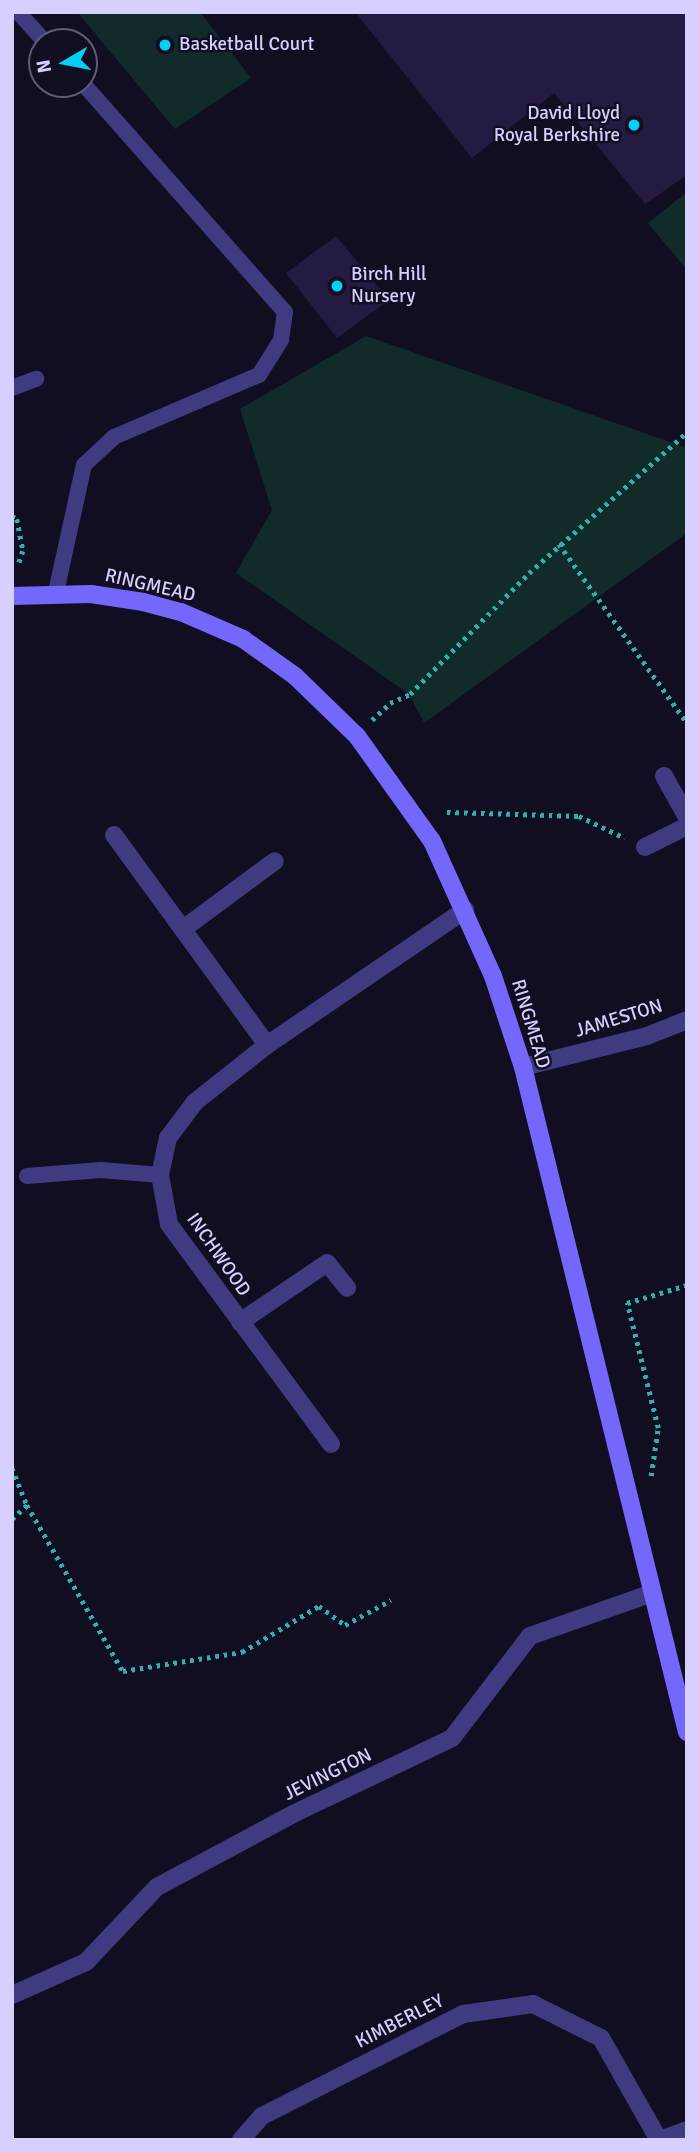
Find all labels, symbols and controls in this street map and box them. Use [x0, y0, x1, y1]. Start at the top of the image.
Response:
north arrow [28, 28, 98, 98]
place label: Basketball Court [179, 34, 314, 56]
marker: Basketball Court [157, 37, 173, 53]
text: N [31, 58, 57, 75]
place label: David Lloyd Royal Berkshire [494, 103, 620, 147]
marker: David Lloyd Royal Berkshire [626, 117, 642, 133]
place label: Birch Hill Nursery [351, 264, 427, 308]
marker: Birch Hill Nursery [329, 278, 345, 294]
street label: RINGMEAD [103, 565, 197, 607]
street label: RINGMEAD [506, 977, 554, 1071]
street label: JAMESTON [573, 995, 665, 1043]
street label: INCHWOOD [181, 1209, 255, 1301]
street label: JEVINGTON [280, 1744, 376, 1806]
street label: KIMBERLEY [352, 1990, 448, 2054]

